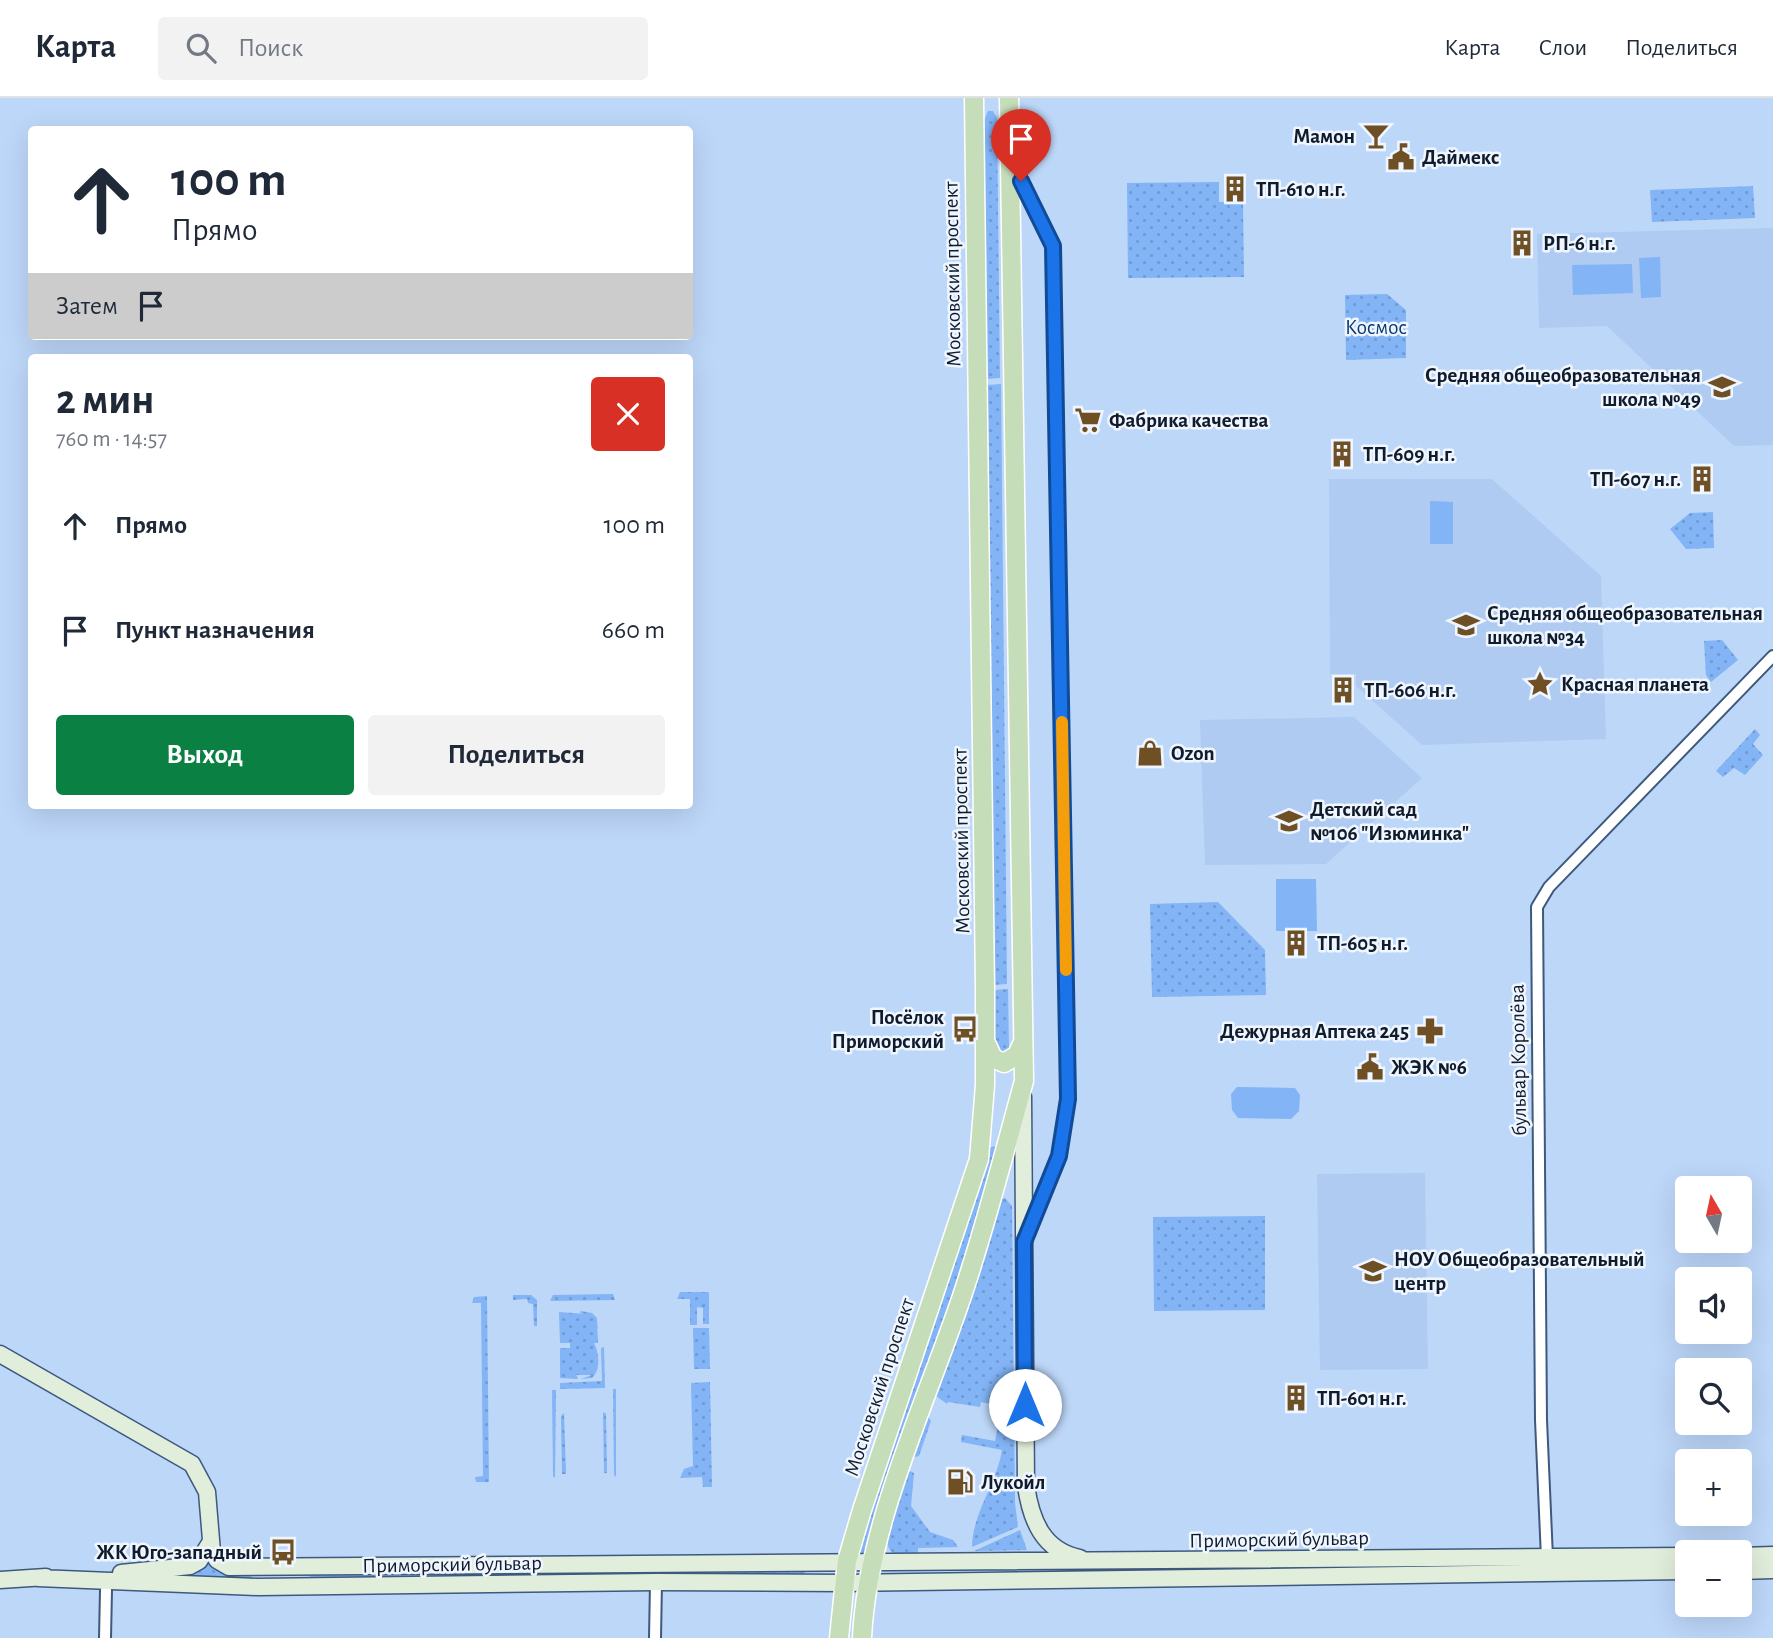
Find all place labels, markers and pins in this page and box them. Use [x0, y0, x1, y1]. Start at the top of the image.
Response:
pin [991, 109, 1051, 181]
bar icon: Мамон [1361, 121, 1391, 151]
place label: Мамон [1293, 126, 1355, 147]
public building icon: Даймекс [1386, 142, 1416, 172]
place label: Даймекс [1422, 147, 1499, 168]
building icon: ТП-610 н.г. [1220, 174, 1250, 204]
place label: ТП-610 н.г. [1256, 179, 1346, 200]
building icon: РП-6 н.г. [1507, 228, 1537, 258]
place label: РП-6 н.г. [1543, 233, 1616, 254]
place label: Средняя общеобразовательная школа №49 [1425, 365, 1701, 410]
school or university icon: Средняя общеобразовательная школа №49 [1707, 372, 1737, 402]
supermarket icon: Фабрика качества [1073, 405, 1103, 435]
place label: Фабрика качества [1109, 410, 1268, 431]
building icon: ТП-609 н.г. [1327, 439, 1357, 469]
place label: ТП-609 н.г. [1363, 444, 1455, 465]
building icon: ТП-607 н.г. [1687, 464, 1717, 494]
place label: ТП-607 н.г. [1590, 469, 1681, 490]
place label: Средняя общеобразовательная школа №34 [1487, 603, 1763, 648]
school or university icon: Средняя общеобразовательная школа №34 [1451, 610, 1481, 640]
place icon: Красная планета [1525, 669, 1555, 699]
place label: Красная планета [1561, 674, 1709, 695]
building icon: ТП-606 н.г. [1328, 675, 1358, 705]
place label: ТП-606 н.г. [1364, 680, 1456, 701]
shop icon: Ozon [1135, 738, 1165, 768]
place label: Ozon [1171, 743, 1215, 764]
place label: Детский сад №106 "Изюминка" [1310, 799, 1469, 844]
school or university icon: Детский сад №106 "Изюминка" [1274, 806, 1304, 836]
building icon: ТП-605 н.г. [1281, 928, 1311, 958]
place label: ТП-605 н.г. [1317, 933, 1408, 954]
place label: Посёлок Приморский [832, 1007, 945, 1052]
bus stop icon: Посёлок Приморский [950, 1014, 980, 1044]
pharmacy icon: Дежурная Аптека 245 [1415, 1016, 1445, 1046]
place label: Дежурная Аптека 245 [1220, 1021, 1409, 1042]
public building icon: ЖЭК №6 [1355, 1052, 1385, 1082]
place label: ЖЭК №6 [1391, 1057, 1467, 1078]
place label: НОУ Общеобразовательный центр [1394, 1249, 1644, 1294]
school or university icon: НОУ Общеобразовательный центр [1358, 1256, 1388, 1286]
building icon: ТП-601 н.г. [1281, 1383, 1311, 1413]
place label: ТП-601 н.г. [1317, 1388, 1407, 1409]
fuel station icon: Лукойл [945, 1467, 975, 1497]
place label: Лукойл [981, 1472, 1045, 1493]
bus stop icon: ЖК Юго-западный [268, 1537, 298, 1567]
place label: ЖК Юго-западный [96, 1542, 262, 1563]

